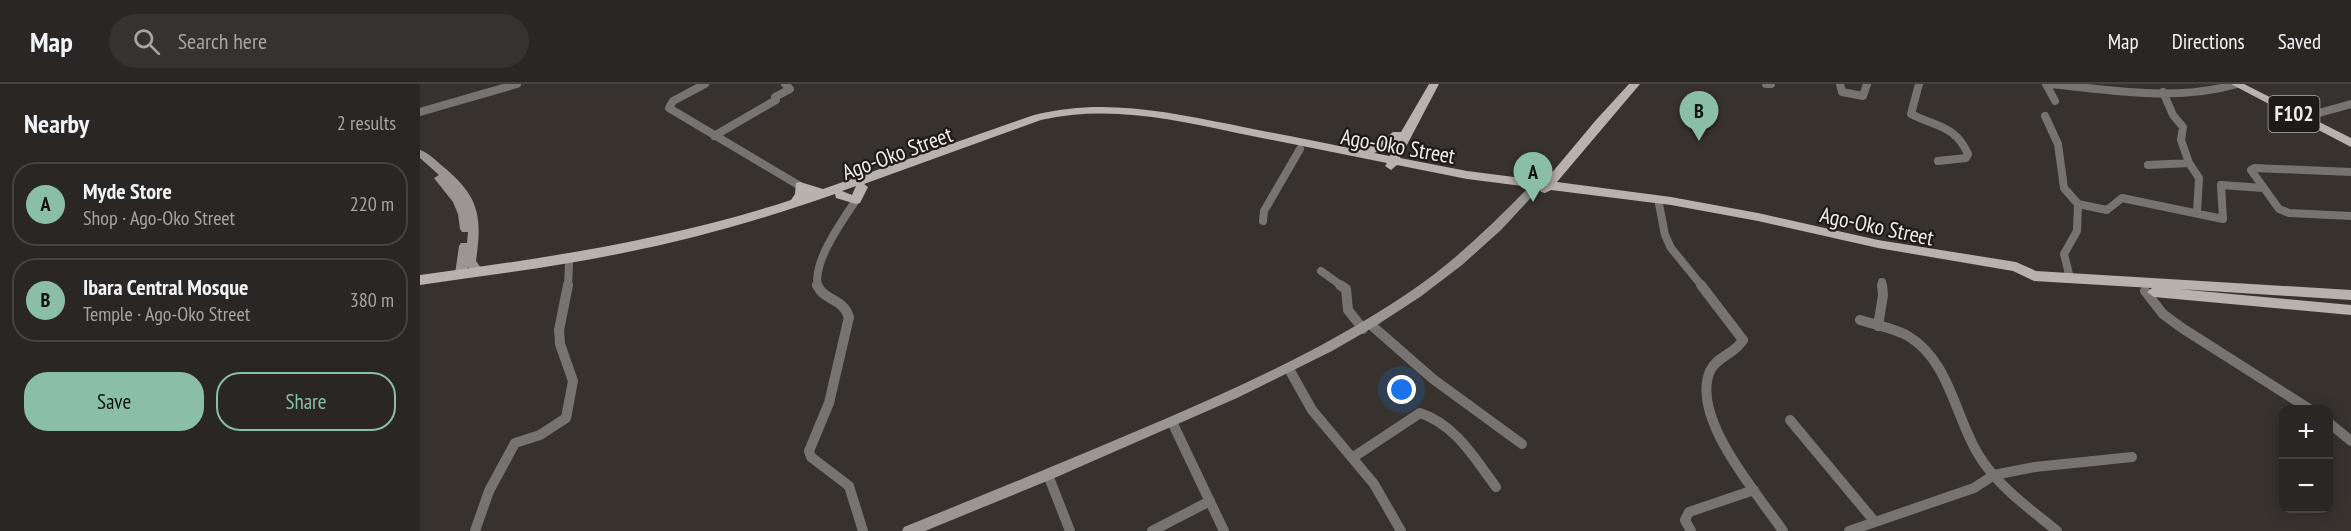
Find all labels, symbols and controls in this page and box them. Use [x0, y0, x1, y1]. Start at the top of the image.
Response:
search box [109, 14, 529, 68]
text: Map [30, 23, 73, 60]
icon: search [130, 25, 163, 58]
text: Search here [178, 27, 267, 55]
text: Map [2108, 28, 2139, 55]
text: Directions [2172, 28, 2245, 55]
text: Saved [2278, 28, 2321, 55]
pin: B [1680, 92, 1718, 141]
road number: F102 [2268, 96, 2320, 132]
text: Nearby [24, 107, 89, 140]
text: 2 results [337, 110, 396, 136]
street label: Ago-Oko Street [838, 120, 956, 186]
street label: Ago-Oko Street [1339, 122, 1457, 170]
pin: A [1514, 152, 1552, 202]
text: Myde Store [83, 177, 172, 205]
text: A [40, 191, 51, 217]
text: 220 m [350, 191, 394, 217]
street label: Ago-Oko Street [1818, 200, 1936, 252]
text: Shop · Ago-Oko Street [83, 205, 235, 231]
text: Ibara Central Mosque [83, 273, 248, 301]
text: B [41, 287, 50, 313]
text: 380 m [350, 287, 394, 313]
text: Temple · Ago-Oko Street [83, 301, 250, 327]
button: Save [24, 372, 204, 431]
button: Share [216, 372, 396, 431]
your location [1387, 375, 1416, 404]
map controls [2279, 405, 2333, 513]
button: + [2279, 405, 2333, 459]
button: − [2279, 459, 2333, 513]

